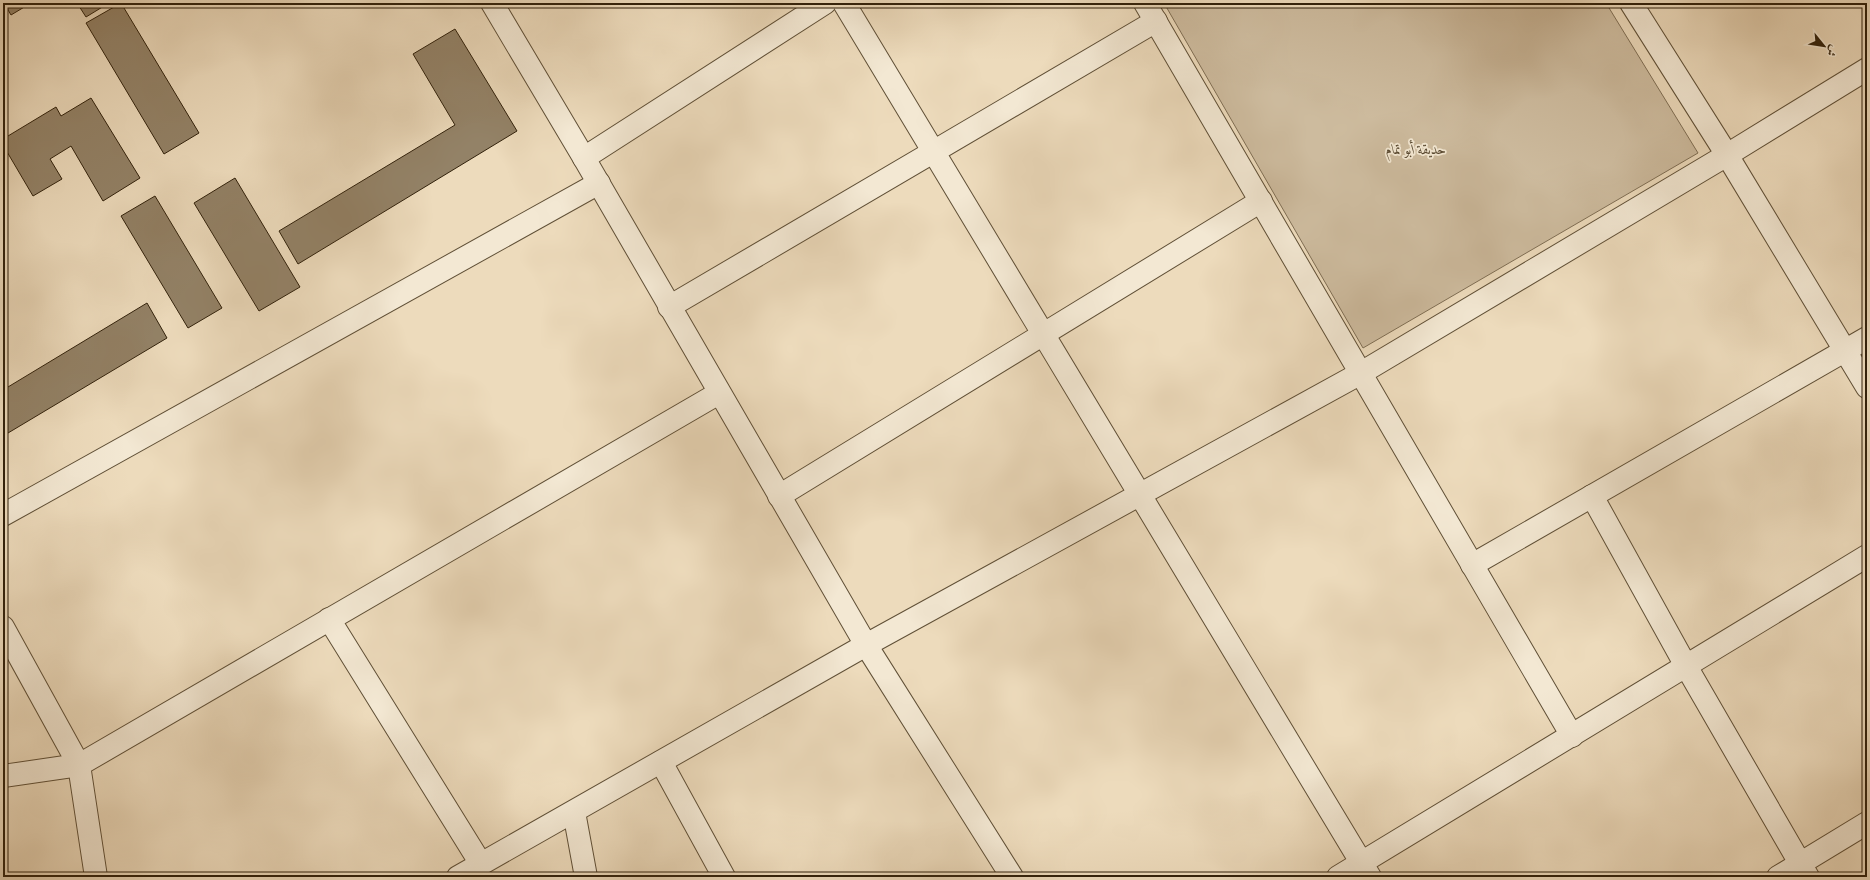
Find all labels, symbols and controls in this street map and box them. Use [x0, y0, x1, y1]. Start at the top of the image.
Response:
north arrow [1804, 26, 1844, 66]
text: ش [1824, 43, 1841, 59]
park label: حديقة أبو تمام [1386, 139, 1446, 162]

